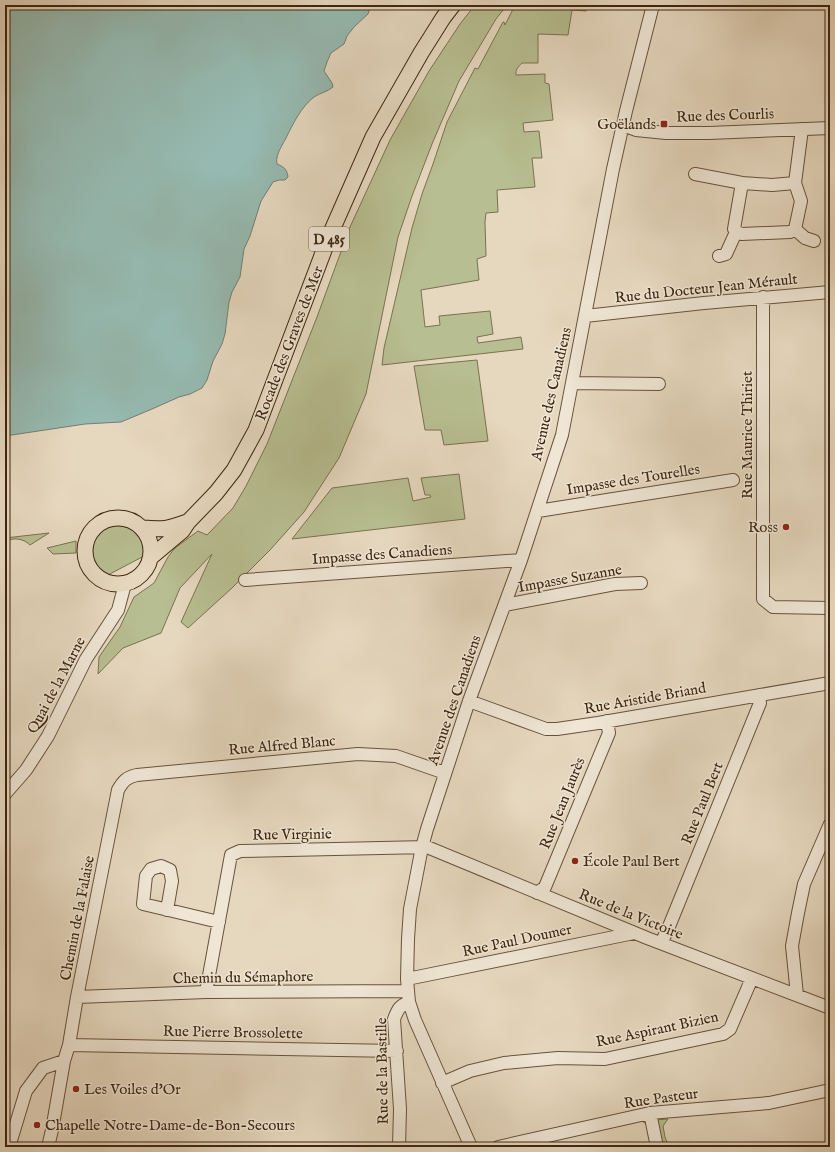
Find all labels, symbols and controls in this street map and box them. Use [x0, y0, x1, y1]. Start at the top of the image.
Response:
street label: Rue des Courlis [676, 104, 774, 127]
place label: Goëlands [597, 115, 656, 134]
marker: Goëlands [659, 119, 669, 129]
road number: D 485 [309, 227, 349, 251]
street label: Rocade des Graves de Mer [251, 263, 328, 423]
street label: Rue du Docteur Jean Mérault [614, 269, 798, 308]
street label: Avenue des Canadiens [527, 326, 576, 464]
street label: Rue Maurice Thiriet [738, 371, 757, 499]
street label: Impasse des Tourelles [565, 460, 701, 499]
place label: Ross [748, 518, 778, 537]
marker: Ross [781, 522, 791, 532]
street label: Impasse des Canadiens [311, 540, 453, 569]
street label: Impasse Suzanne [517, 560, 624, 597]
street label: Avenue des Canadiens [423, 633, 486, 769]
street label: Quai de la Marne [23, 634, 90, 737]
street label: Rue Aristide Briand [583, 678, 708, 719]
street label: Rue Alfred Blanc [228, 731, 336, 760]
street label: Rue Jean Jaurès [535, 755, 590, 852]
street label: Rue Paul Bert [677, 759, 728, 847]
street label: Rue Virginie [252, 824, 332, 845]
place label: École Paul Bert [583, 852, 680, 871]
street label: Chemin de la Falaise [56, 854, 99, 982]
marker: École Paul Bert [570, 856, 580, 866]
street label: Rue de la Victoire [576, 885, 686, 944]
street label: Rue Paul Doumer [461, 920, 574, 961]
street label: Chemin du Sémaphore [173, 967, 314, 988]
street label: Rue Aspirant Bizien [594, 1007, 720, 1052]
street label: Rue de la Bastille [372, 1017, 393, 1125]
street label: Rue Pierre Brossolette [163, 1022, 303, 1043]
place label: Les Voiles d'Or [84, 1080, 181, 1099]
marker: Les Voiles d'Or [71, 1084, 81, 1094]
street label: Rue Pasteur [623, 1084, 700, 1113]
place label: Chapelle Notre-Dame-de-Bon-Secours [45, 1116, 295, 1135]
marker: Chapelle Notre-Dame-de-Bon-Secours [32, 1120, 42, 1130]

